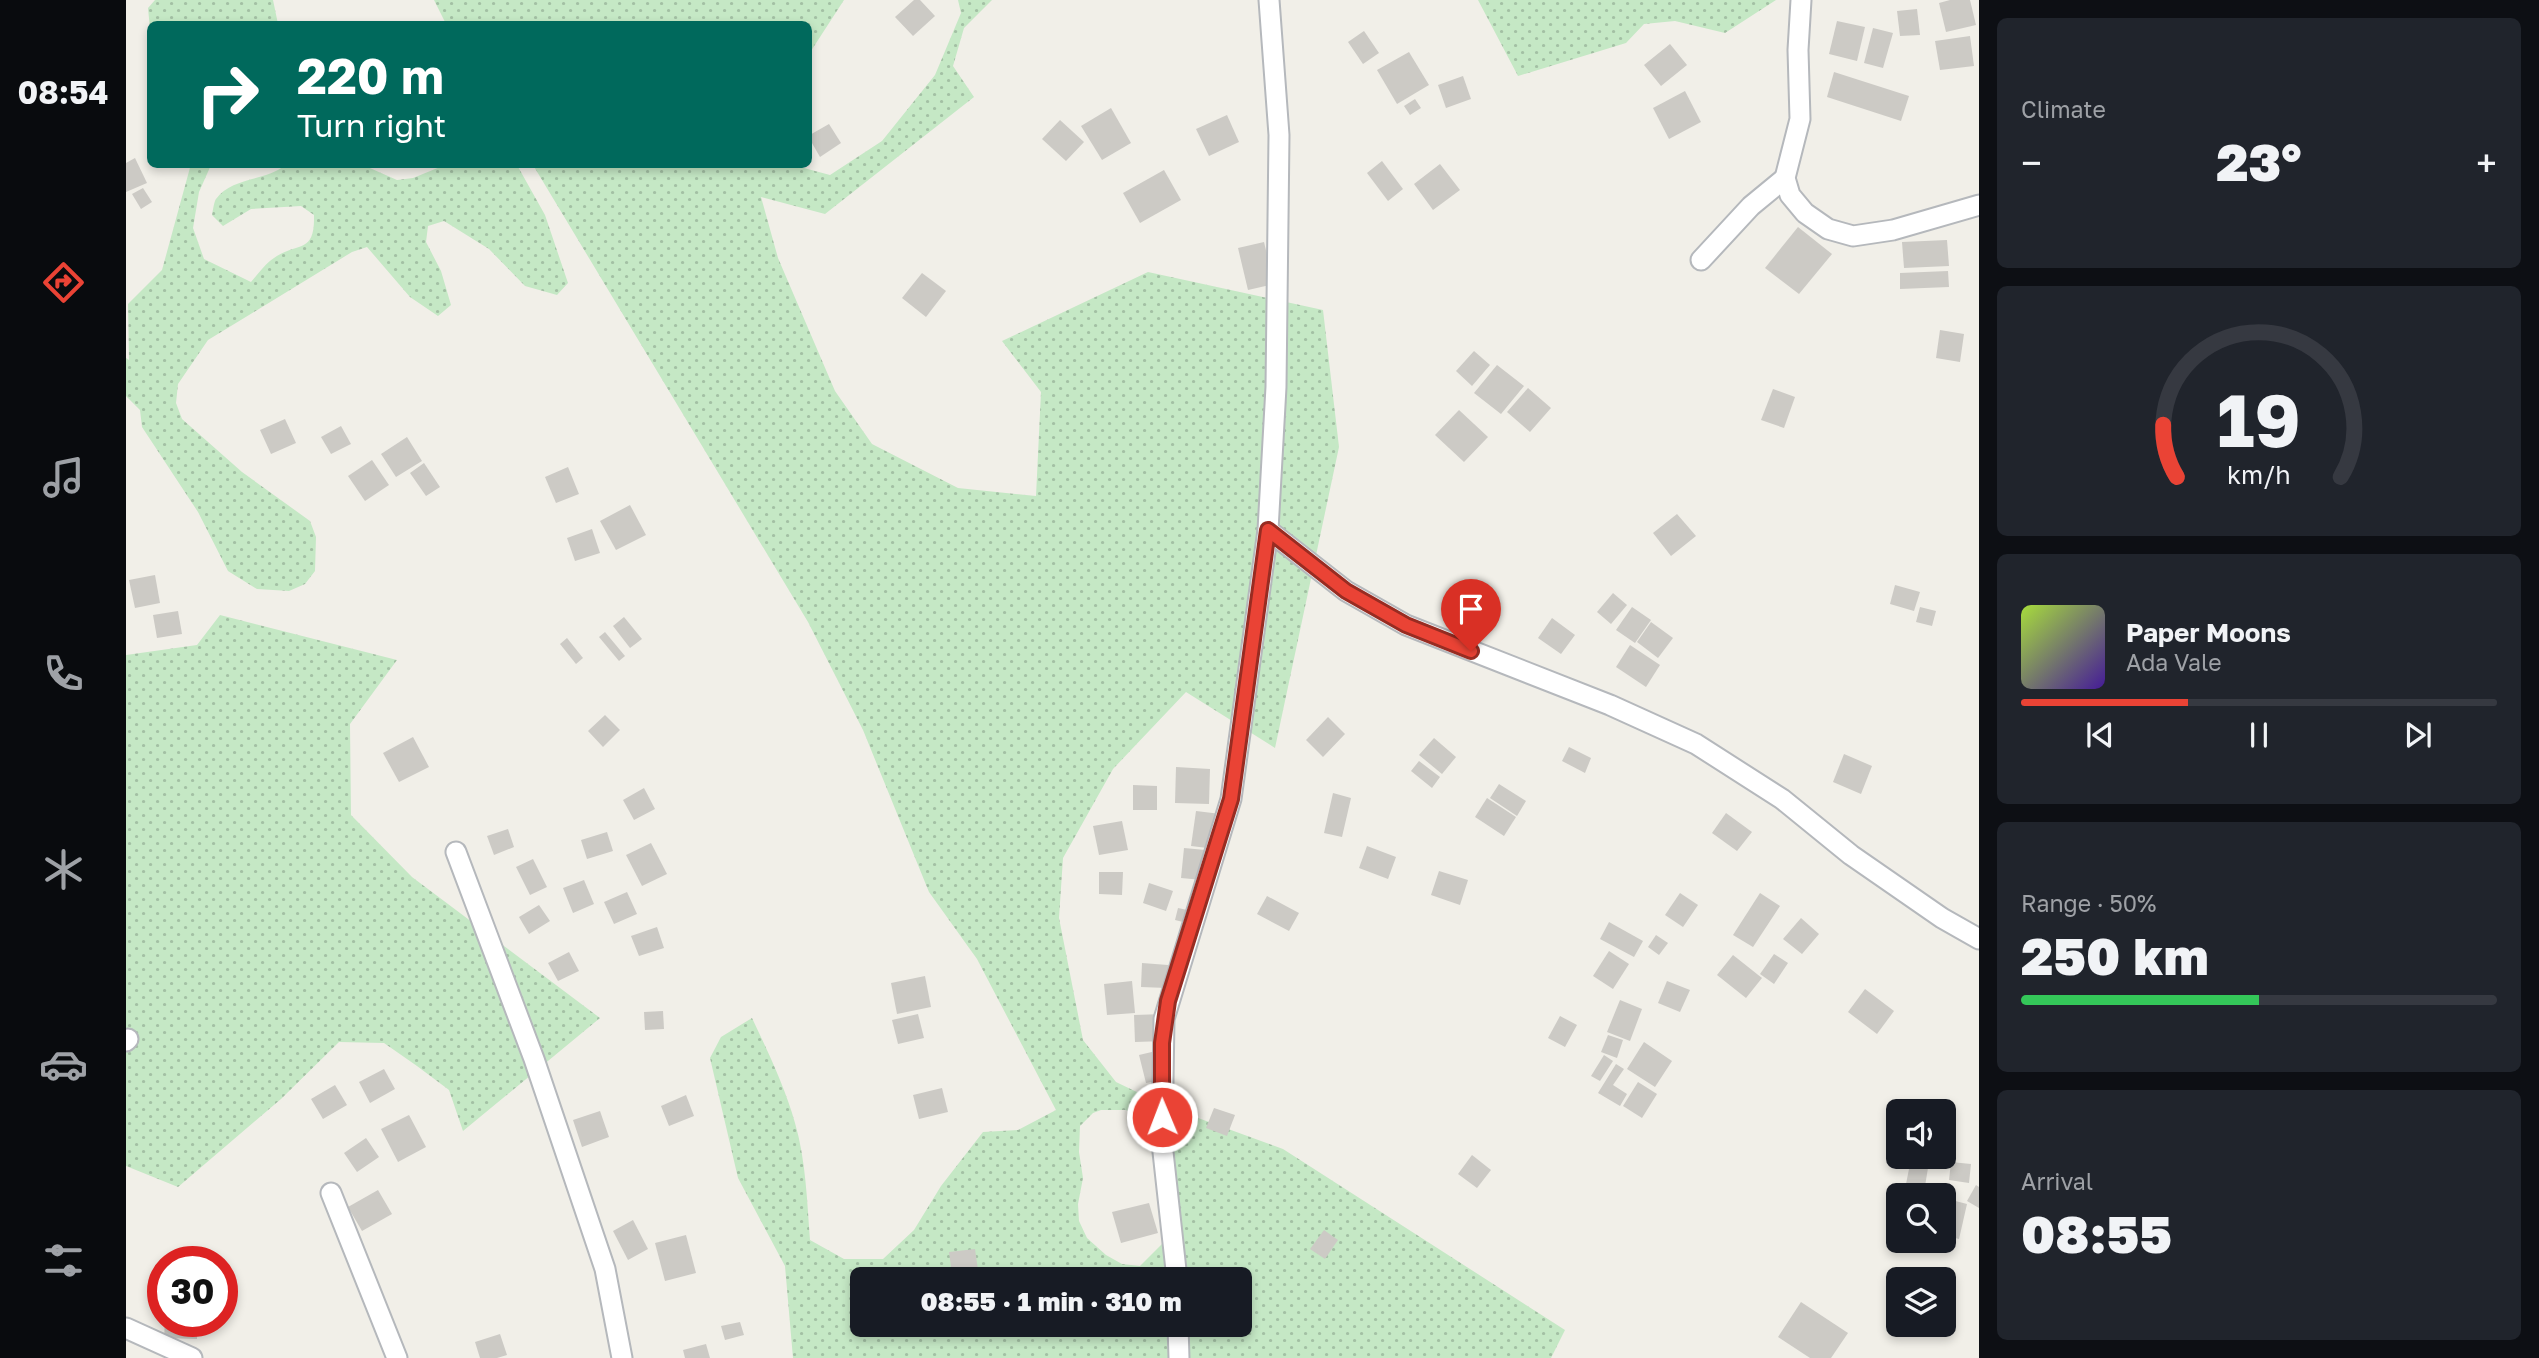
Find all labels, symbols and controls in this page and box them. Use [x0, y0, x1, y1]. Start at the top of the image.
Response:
text: 220 m [297, 46, 444, 105]
icon: right [182, 49, 273, 140]
text: 08:54 [17, 73, 109, 111]
text: Climate [2021, 95, 2106, 123]
text: Turn right [297, 106, 446, 144]
text: 23° [2216, 130, 2302, 192]
text: − [2021, 140, 2042, 185]
text: + [2476, 140, 2497, 185]
icon: directions [39, 258, 88, 307]
text: 19 [2217, 376, 2301, 463]
icon: music [39, 453, 88, 502]
text: km/h [2227, 459, 2291, 490]
pin [1441, 579, 1501, 651]
icon: arrive [1452, 590, 1490, 628]
text: Paper Moons [2126, 617, 2291, 648]
text: Ada Vale [2126, 648, 2222, 676]
icon: phone [39, 649, 88, 698]
icon: previous [2081, 716, 2119, 754]
icon: pause [2240, 716, 2278, 754]
icon: next [2399, 716, 2437, 754]
icon: climate [39, 845, 88, 894]
text: Range · 50% [2021, 889, 2156, 917]
text: 250 km [2021, 924, 2209, 986]
icon: car [39, 1040, 88, 1089]
position arrow [1125, 1080, 1199, 1154]
map controls [1886, 1099, 1956, 1337]
button: sound [1886, 1099, 1956, 1169]
text: Arrival [2021, 1167, 2093, 1195]
button: search [1886, 1183, 1956, 1253]
text: 08:55 [2021, 1202, 2172, 1264]
icon: filters [39, 1236, 88, 1285]
speed limit sign: 30 [147, 1246, 238, 1337]
button: layers [1886, 1267, 1956, 1337]
text: 08:55 · 1 min · 310 m [920, 1286, 1182, 1317]

